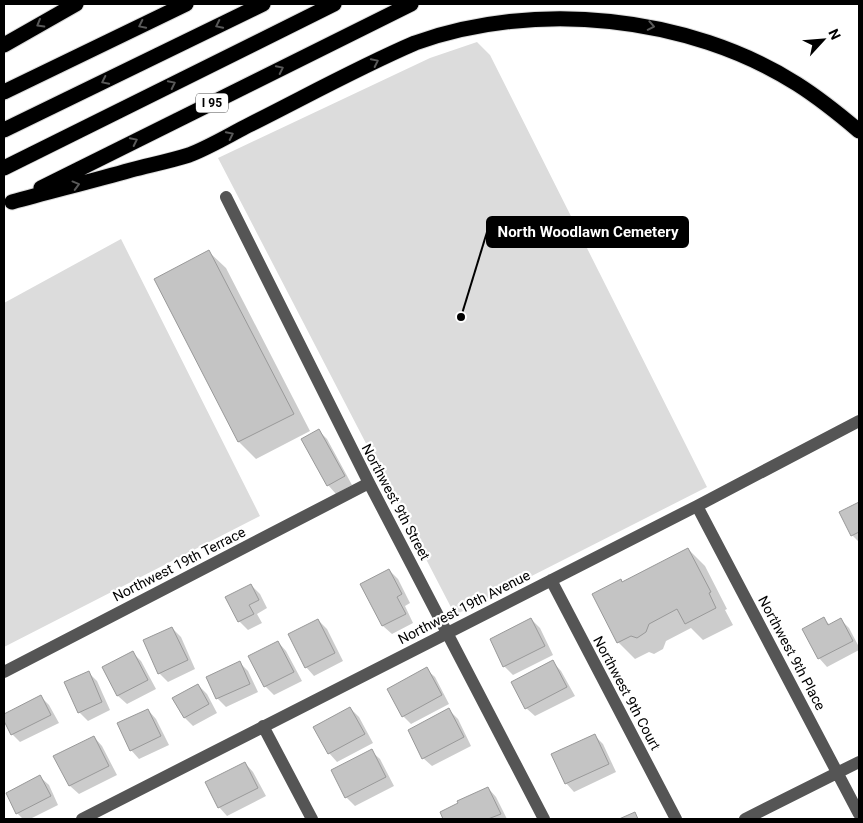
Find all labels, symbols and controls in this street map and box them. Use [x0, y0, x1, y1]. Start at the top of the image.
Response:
north arrow [798, 15, 848, 65]
one-way arrow [36, 18, 45, 28]
one-way arrow [138, 19, 147, 29]
one-way arrow [216, 19, 225, 29]
one-way arrow [647, 20, 656, 31]
text: N [825, 26, 844, 42]
one-way arrow [370, 58, 379, 68]
one-way arrow [274, 65, 283, 75]
one-way arrow [101, 75, 110, 85]
one-way arrow [167, 80, 176, 90]
road number: I 95 [196, 94, 228, 112]
one-way arrow [225, 130, 234, 141]
one-way arrow [129, 137, 138, 147]
one-way arrow [71, 180, 80, 190]
callout: North Woodlawn Cemetery [487, 217, 688, 247]
text: North Woodlawn Cemetery [498, 223, 679, 241]
street label: Northwest 9th Street [359, 441, 434, 563]
street label: Northwest 19th Terrace [110, 524, 248, 604]
street label: Northwest 19th Avenue [395, 567, 533, 647]
street label: Northwest 9th Place [755, 593, 829, 713]
street label: Northwest 9th Court [590, 633, 664, 753]

